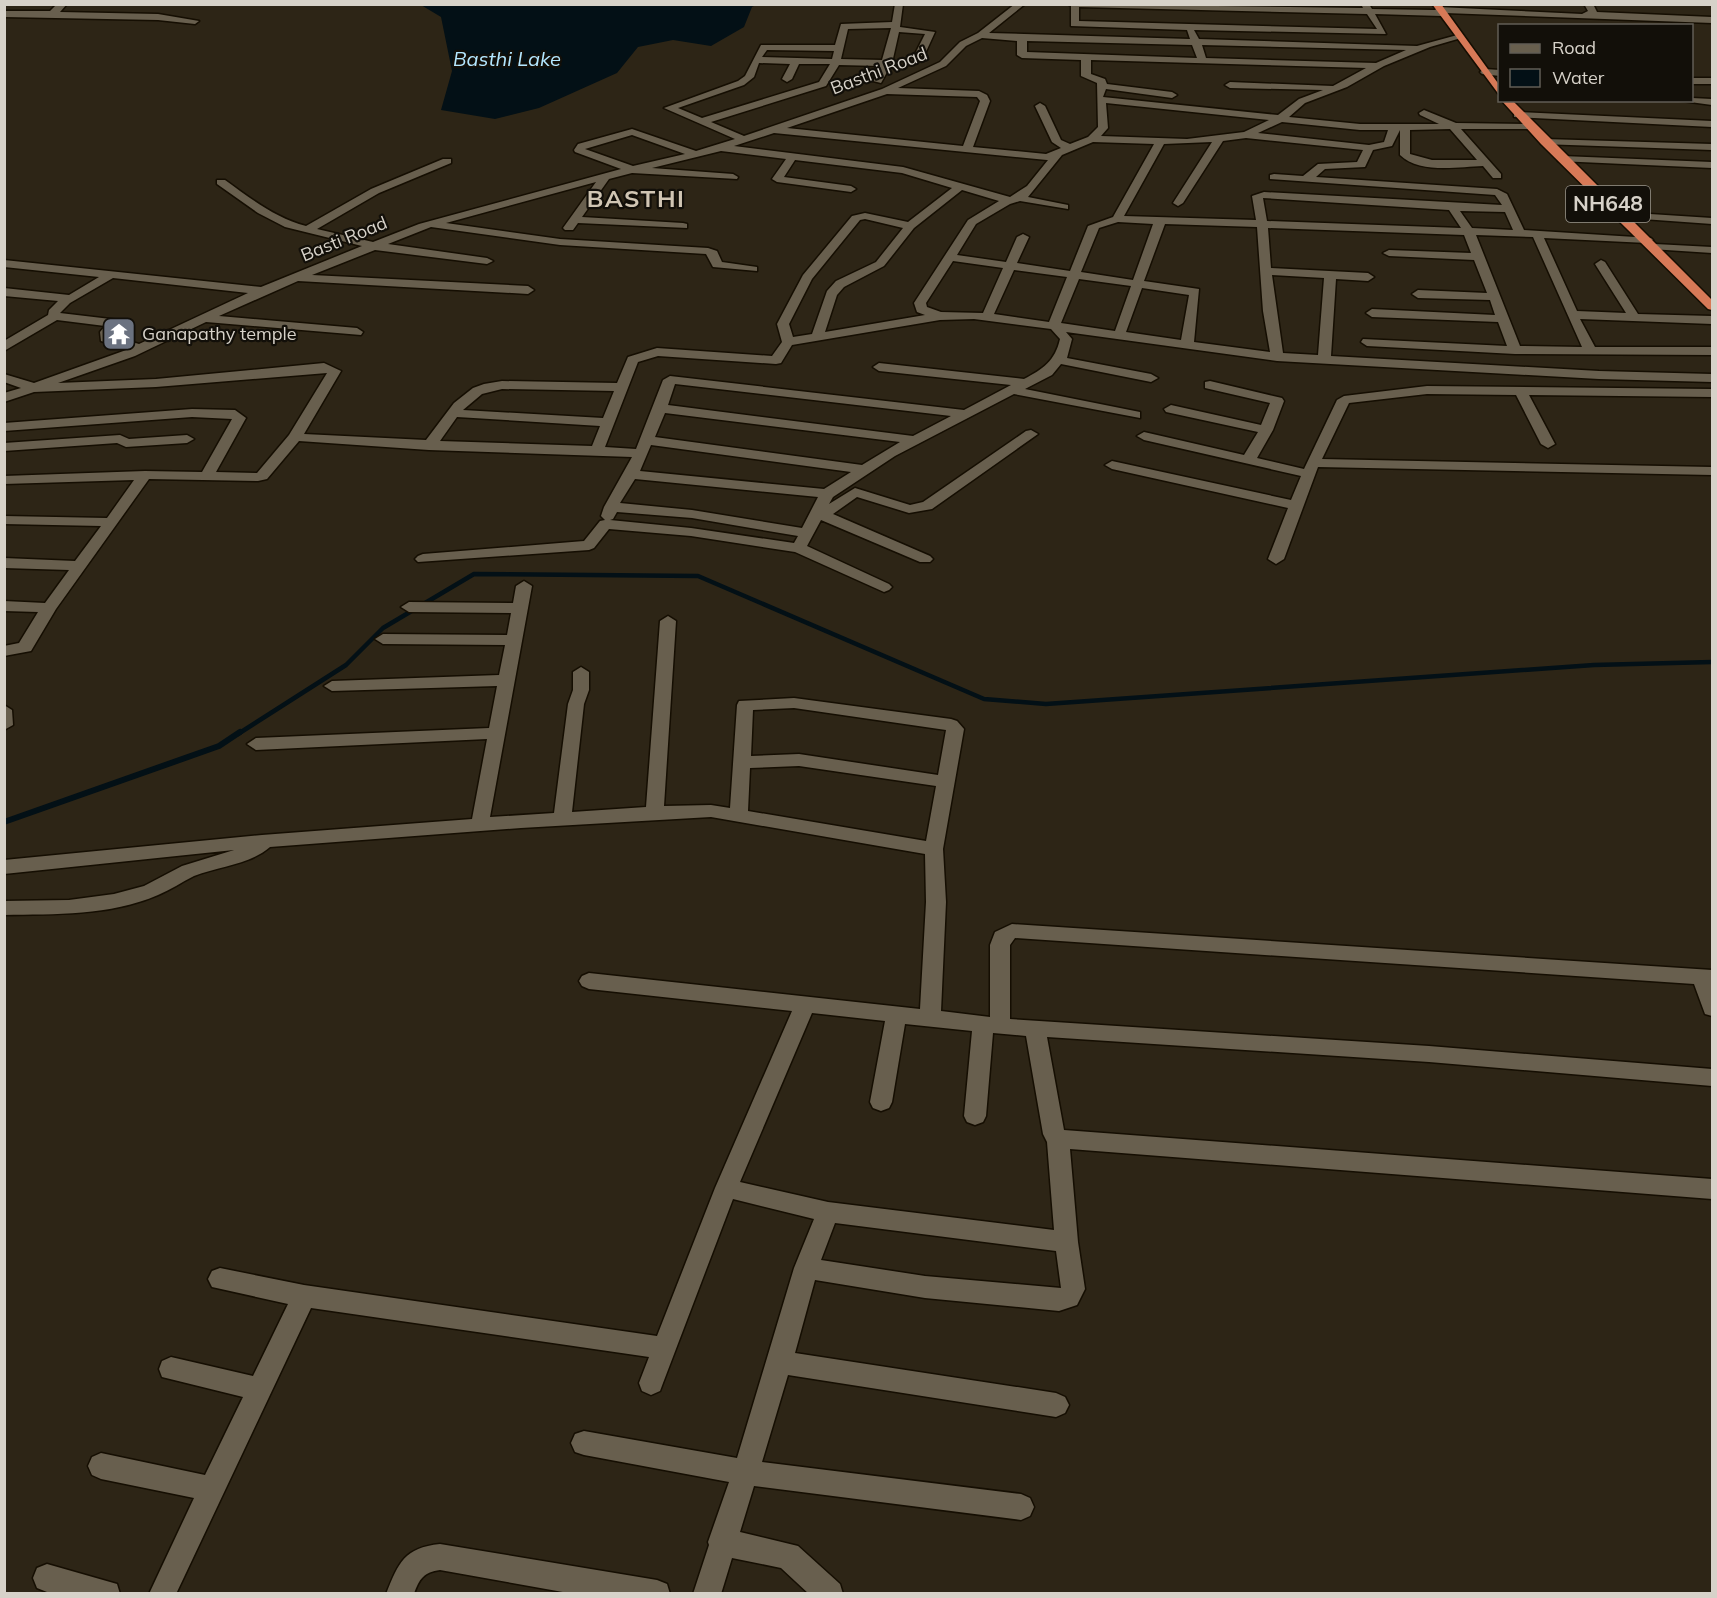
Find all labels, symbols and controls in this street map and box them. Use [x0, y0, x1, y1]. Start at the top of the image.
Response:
legend [1498, 24, 1693, 102]
text: Road [1552, 36, 1596, 59]
street label: Basthi Road [827, 42, 930, 100]
water label: Basthi Lake [453, 46, 561, 71]
text: Water [1552, 66, 1605, 89]
district label: BASTHI [587, 183, 685, 213]
road number: NH648 [1566, 186, 1650, 222]
street label: Basti Road [297, 211, 390, 266]
temple icon: Ganapathy temple [101, 316, 137, 352]
place label: Ganapathy temple [142, 322, 297, 345]

